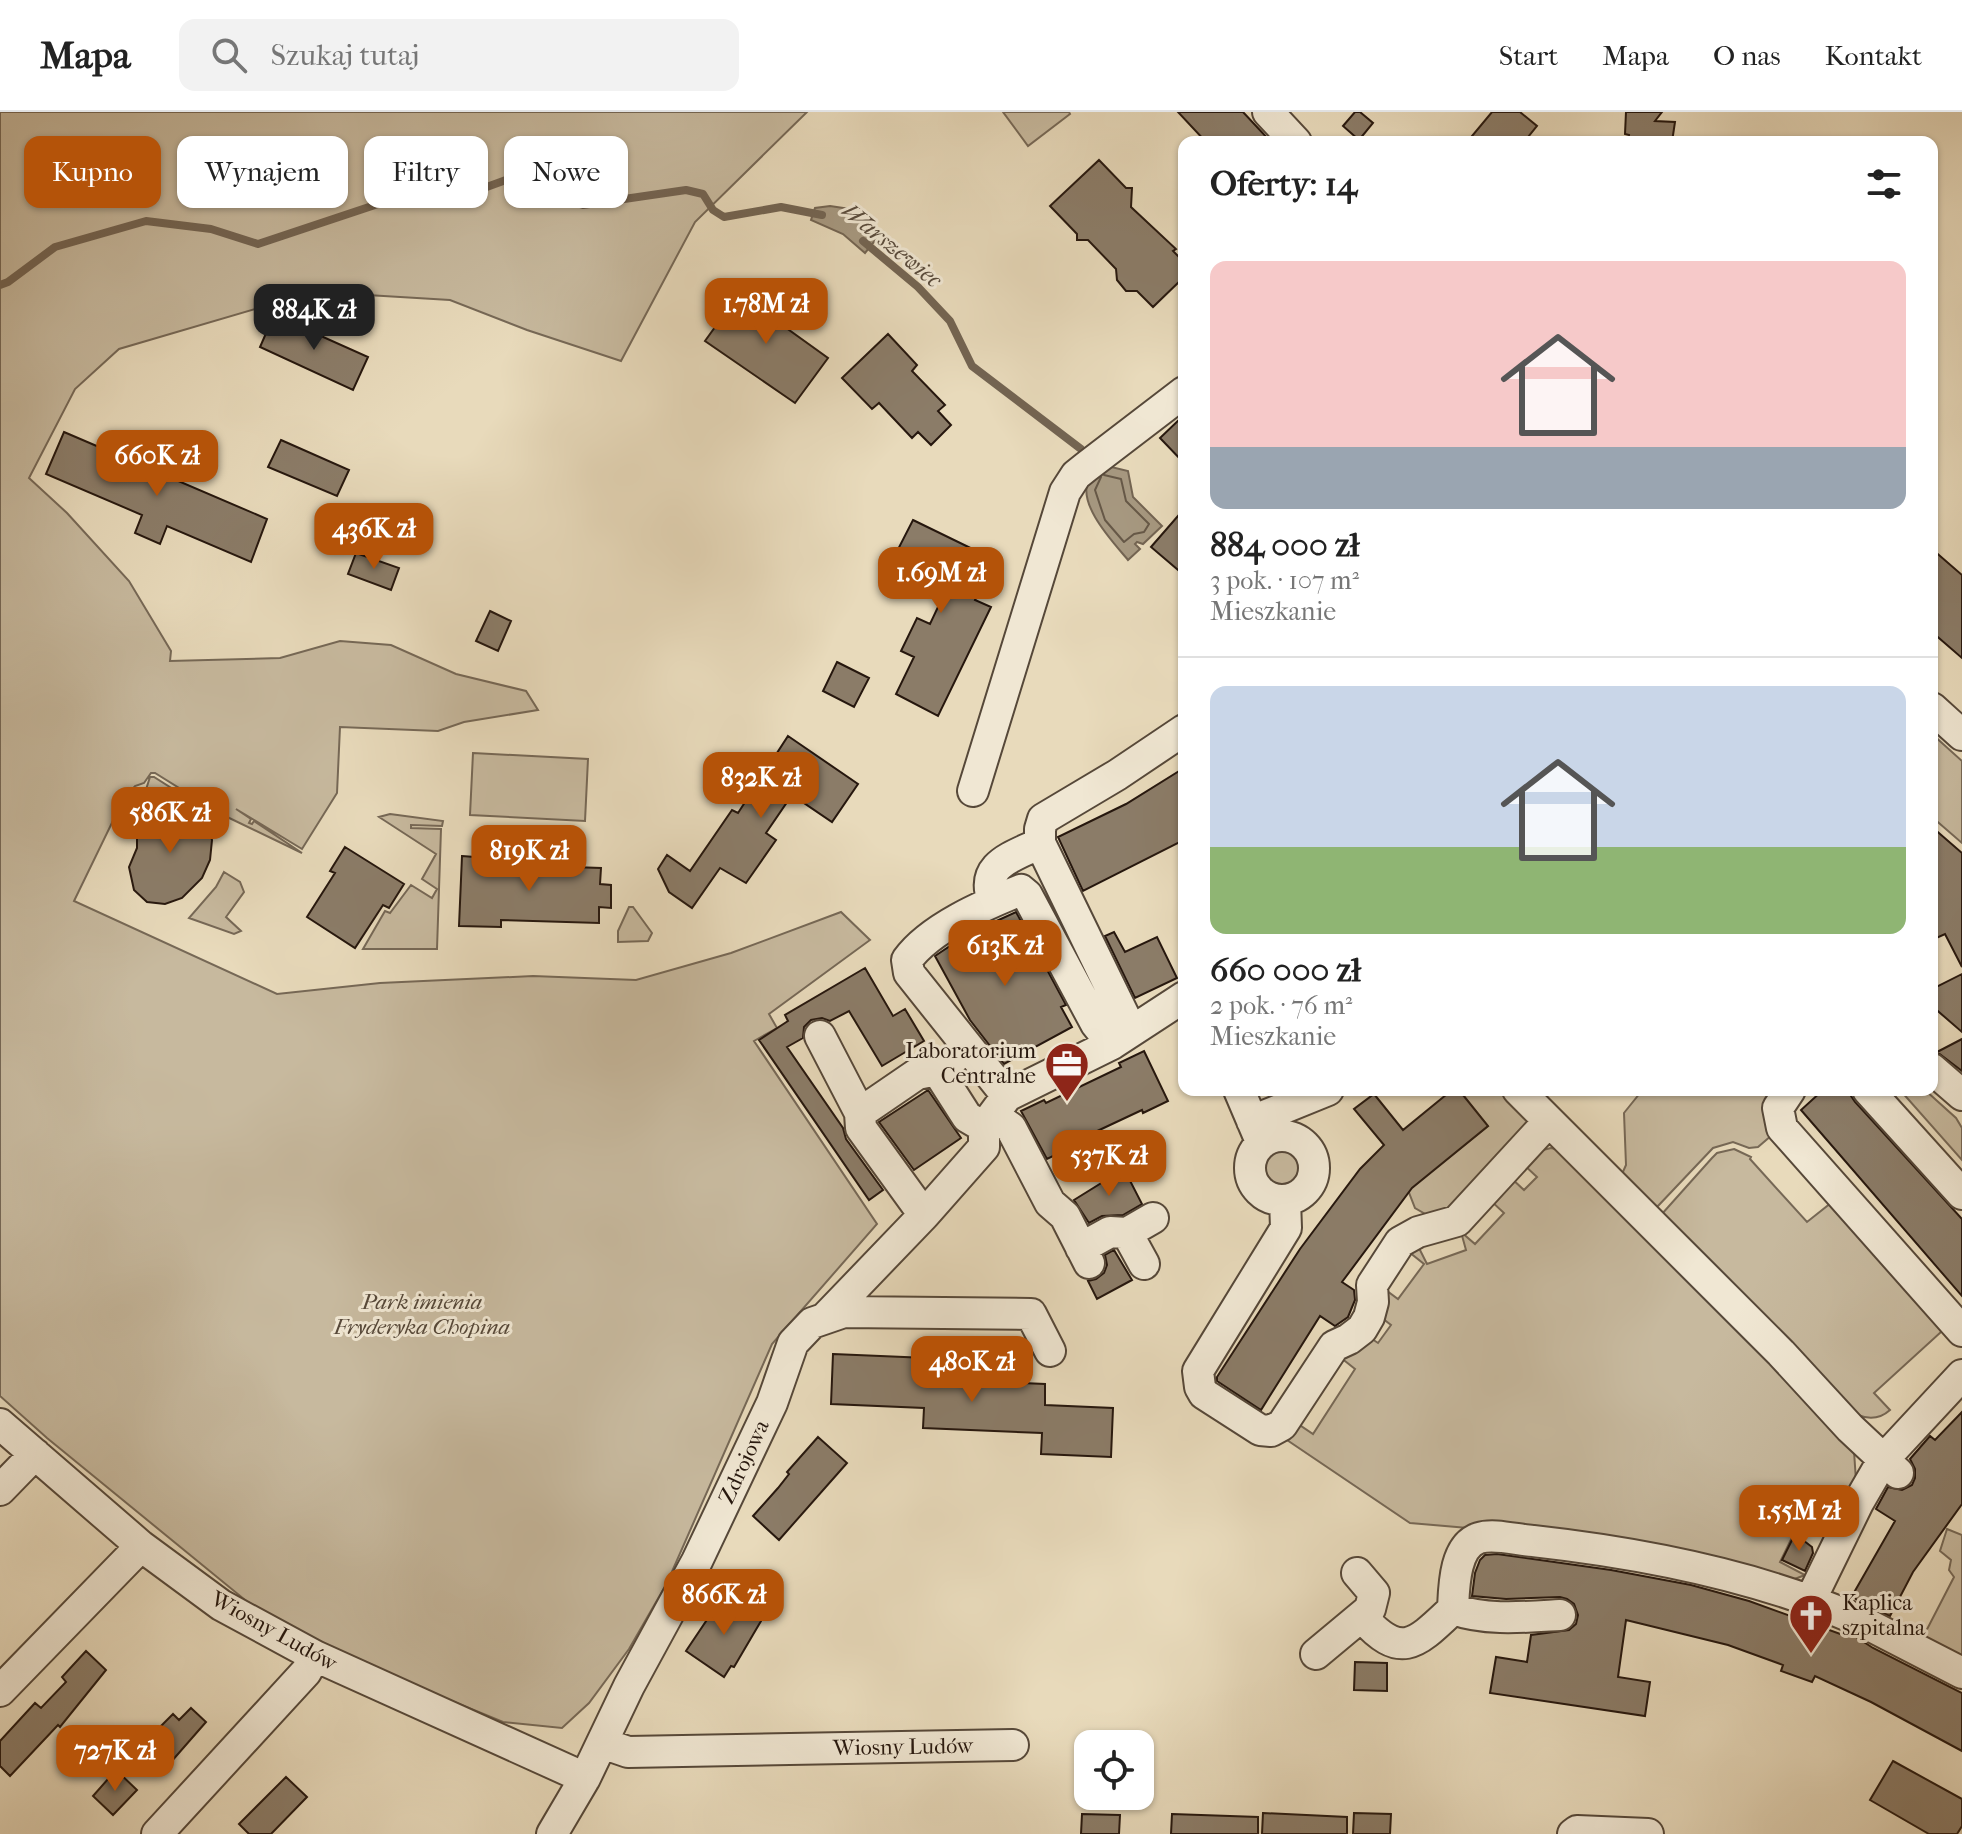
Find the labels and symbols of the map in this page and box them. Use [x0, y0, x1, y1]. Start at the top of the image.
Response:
water label: Warszewiec [837, 196, 948, 294]
pin: 1.78M zł [683, 278, 849, 346]
pin: 884K zł [240, 284, 388, 352]
pin: 660K zł [83, 430, 231, 498]
pin: 436K zł [300, 503, 448, 571]
pin: 1.69M zł [858, 547, 1024, 615]
pin: 832K zł [687, 752, 835, 820]
pin: 586K zł [96, 787, 244, 855]
pin: 819K zł [455, 825, 603, 893]
pin: 613K zł [931, 920, 1079, 988]
place label: Laboratorium Centralne [905, 1038, 1037, 1089]
office icon: Laboratorium Centralne [1043, 1040, 1091, 1103]
pin: 537K zł [1035, 1130, 1183, 1198]
park label: Park imienia Fryderyka Chopina [333, 1289, 510, 1340]
pin: 480K zł [898, 1336, 1046, 1404]
street label: Zdrojowa [713, 1415, 775, 1508]
pin: 1.55M zł [1716, 1485, 1882, 1553]
pin: 866K zł [650, 1569, 798, 1637]
street label: Wiosny Ludów [205, 1585, 342, 1677]
place label: Kaplica szpitalna [1842, 1590, 1926, 1641]
church icon: Kaplica szpitalna [1787, 1592, 1835, 1655]
pin: 727K zł [41, 1725, 189, 1793]
street label: Wiosny Ludów [832, 1733, 974, 1761]

